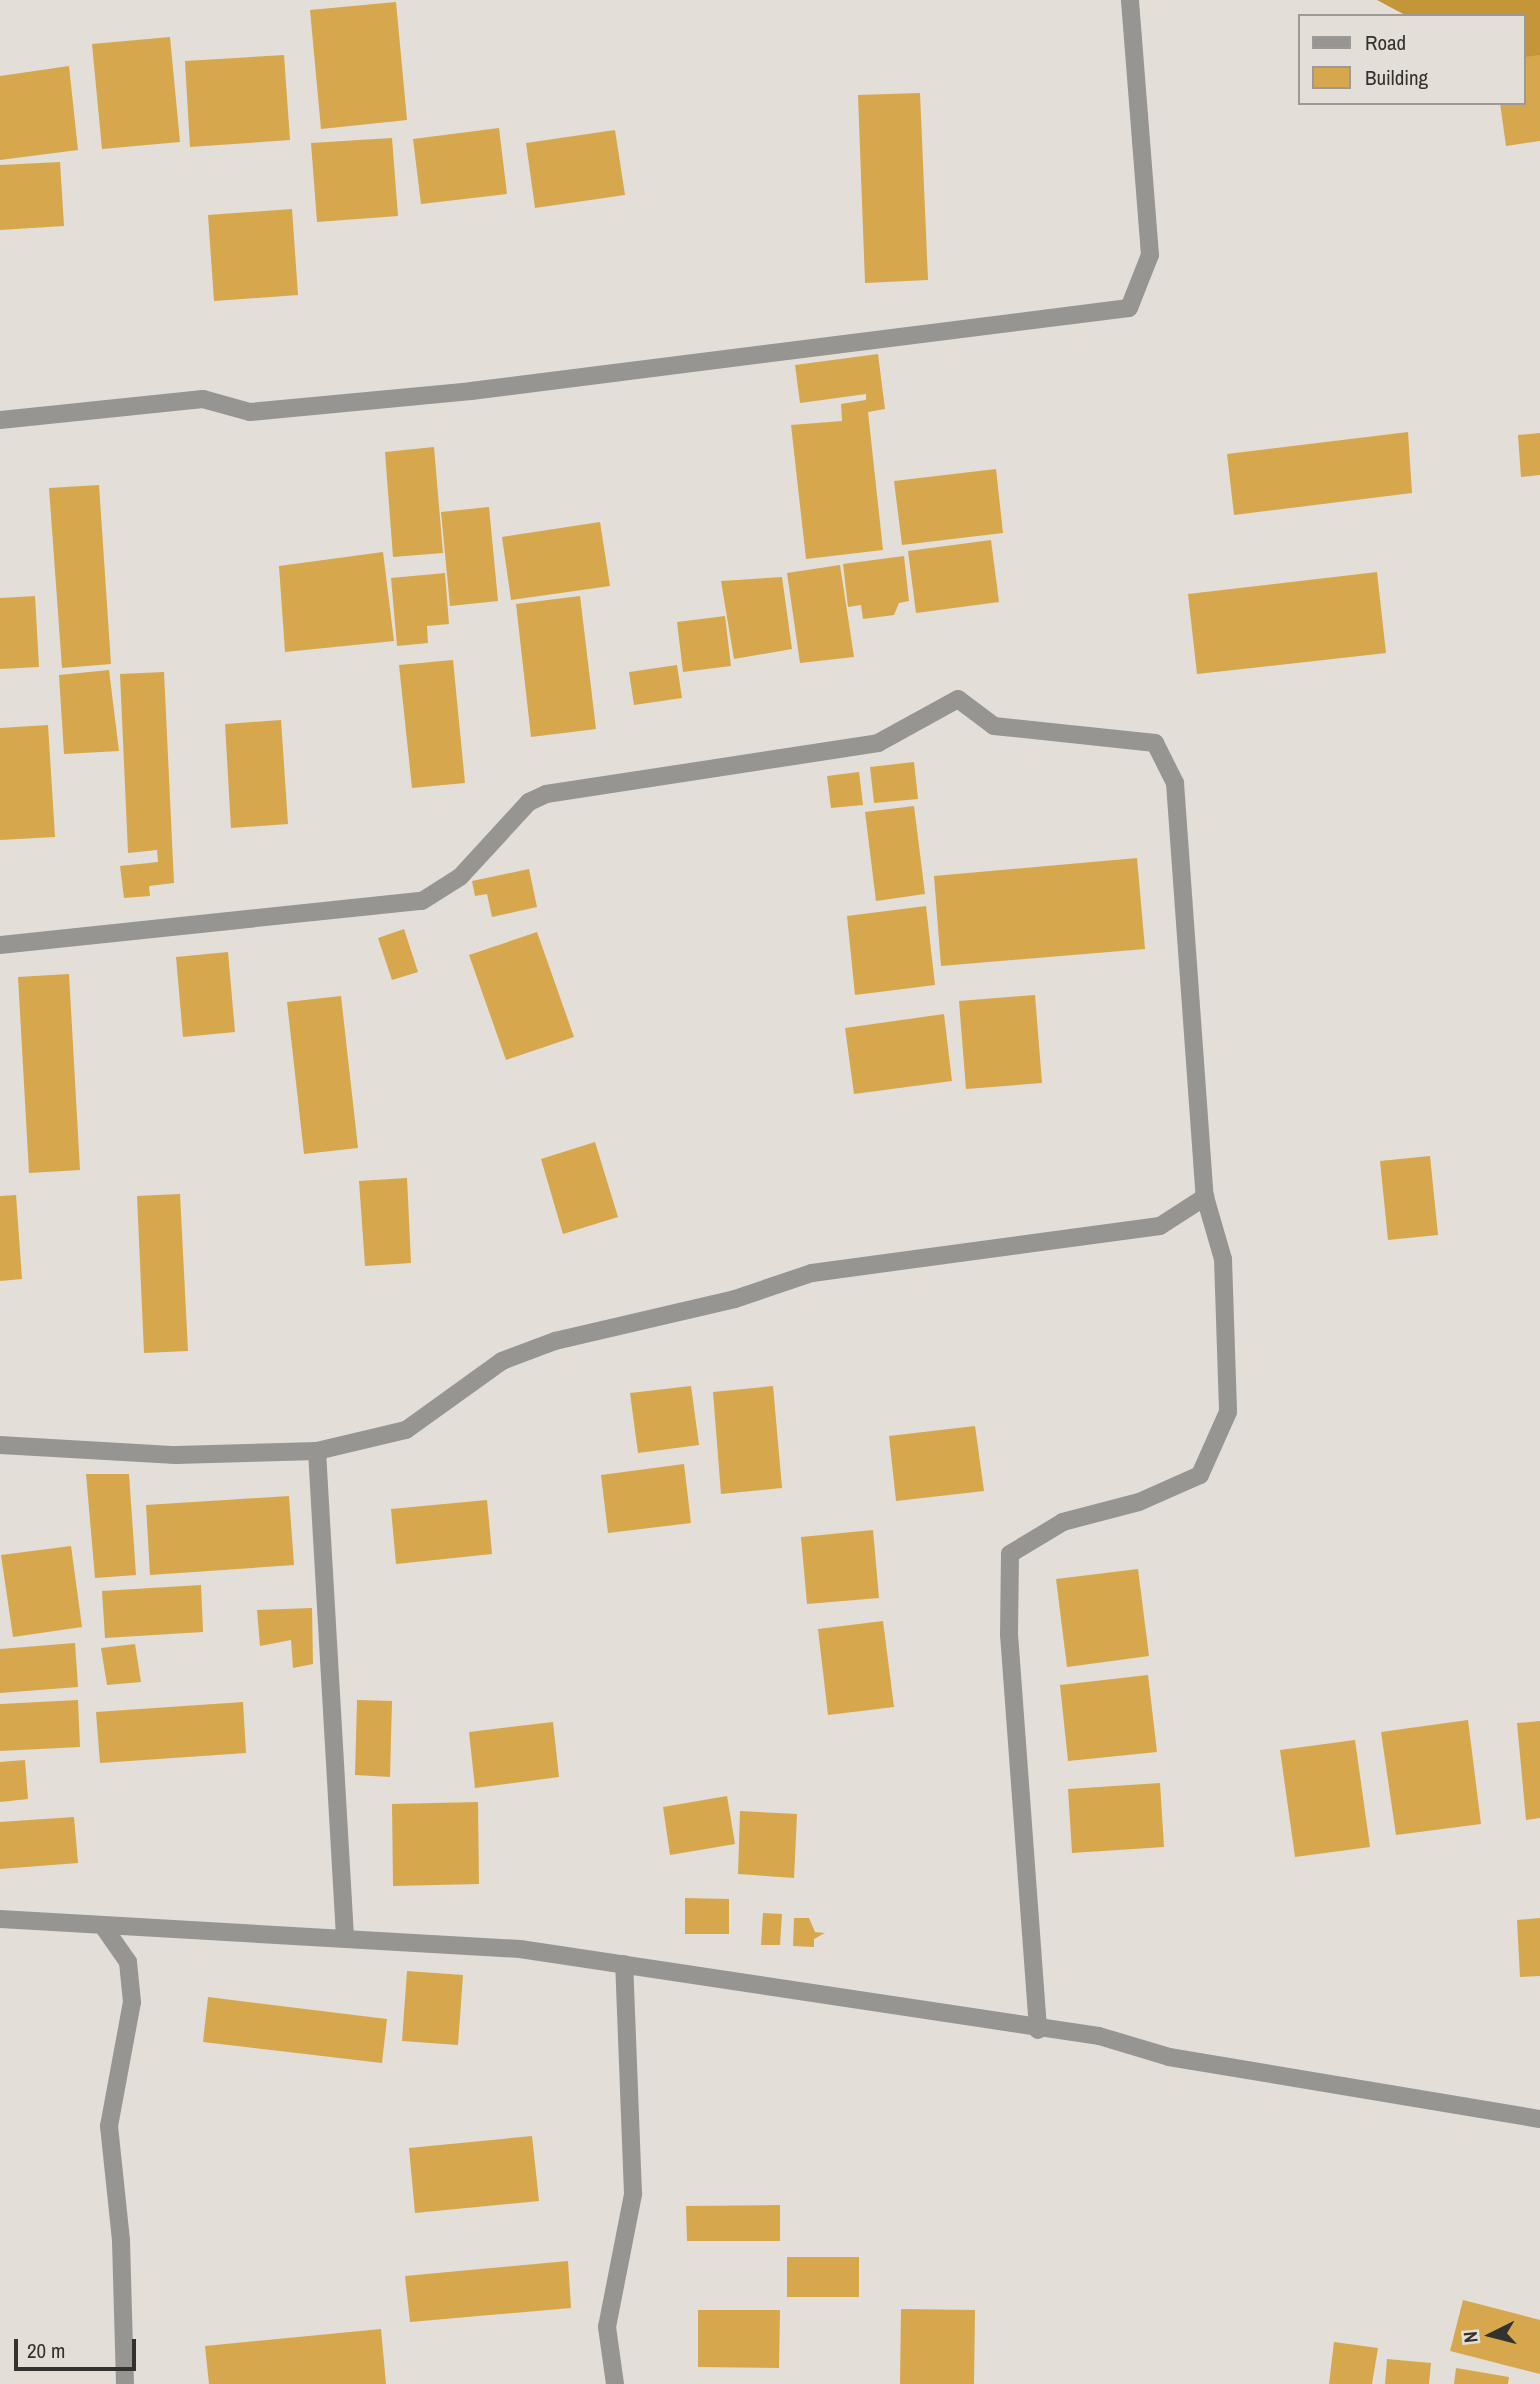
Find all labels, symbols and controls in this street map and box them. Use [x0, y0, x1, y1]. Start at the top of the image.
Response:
legend [1298, 14, 1526, 105]
text: Road [1365, 28, 1406, 57]
text: Building [1365, 63, 1428, 92]
north arrow [1456, 2300, 1526, 2370]
scale bar [18, 2324, 140, 2368]
text: N [1457, 2330, 1484, 2344]
text: 20 m [27, 2336, 65, 2365]

